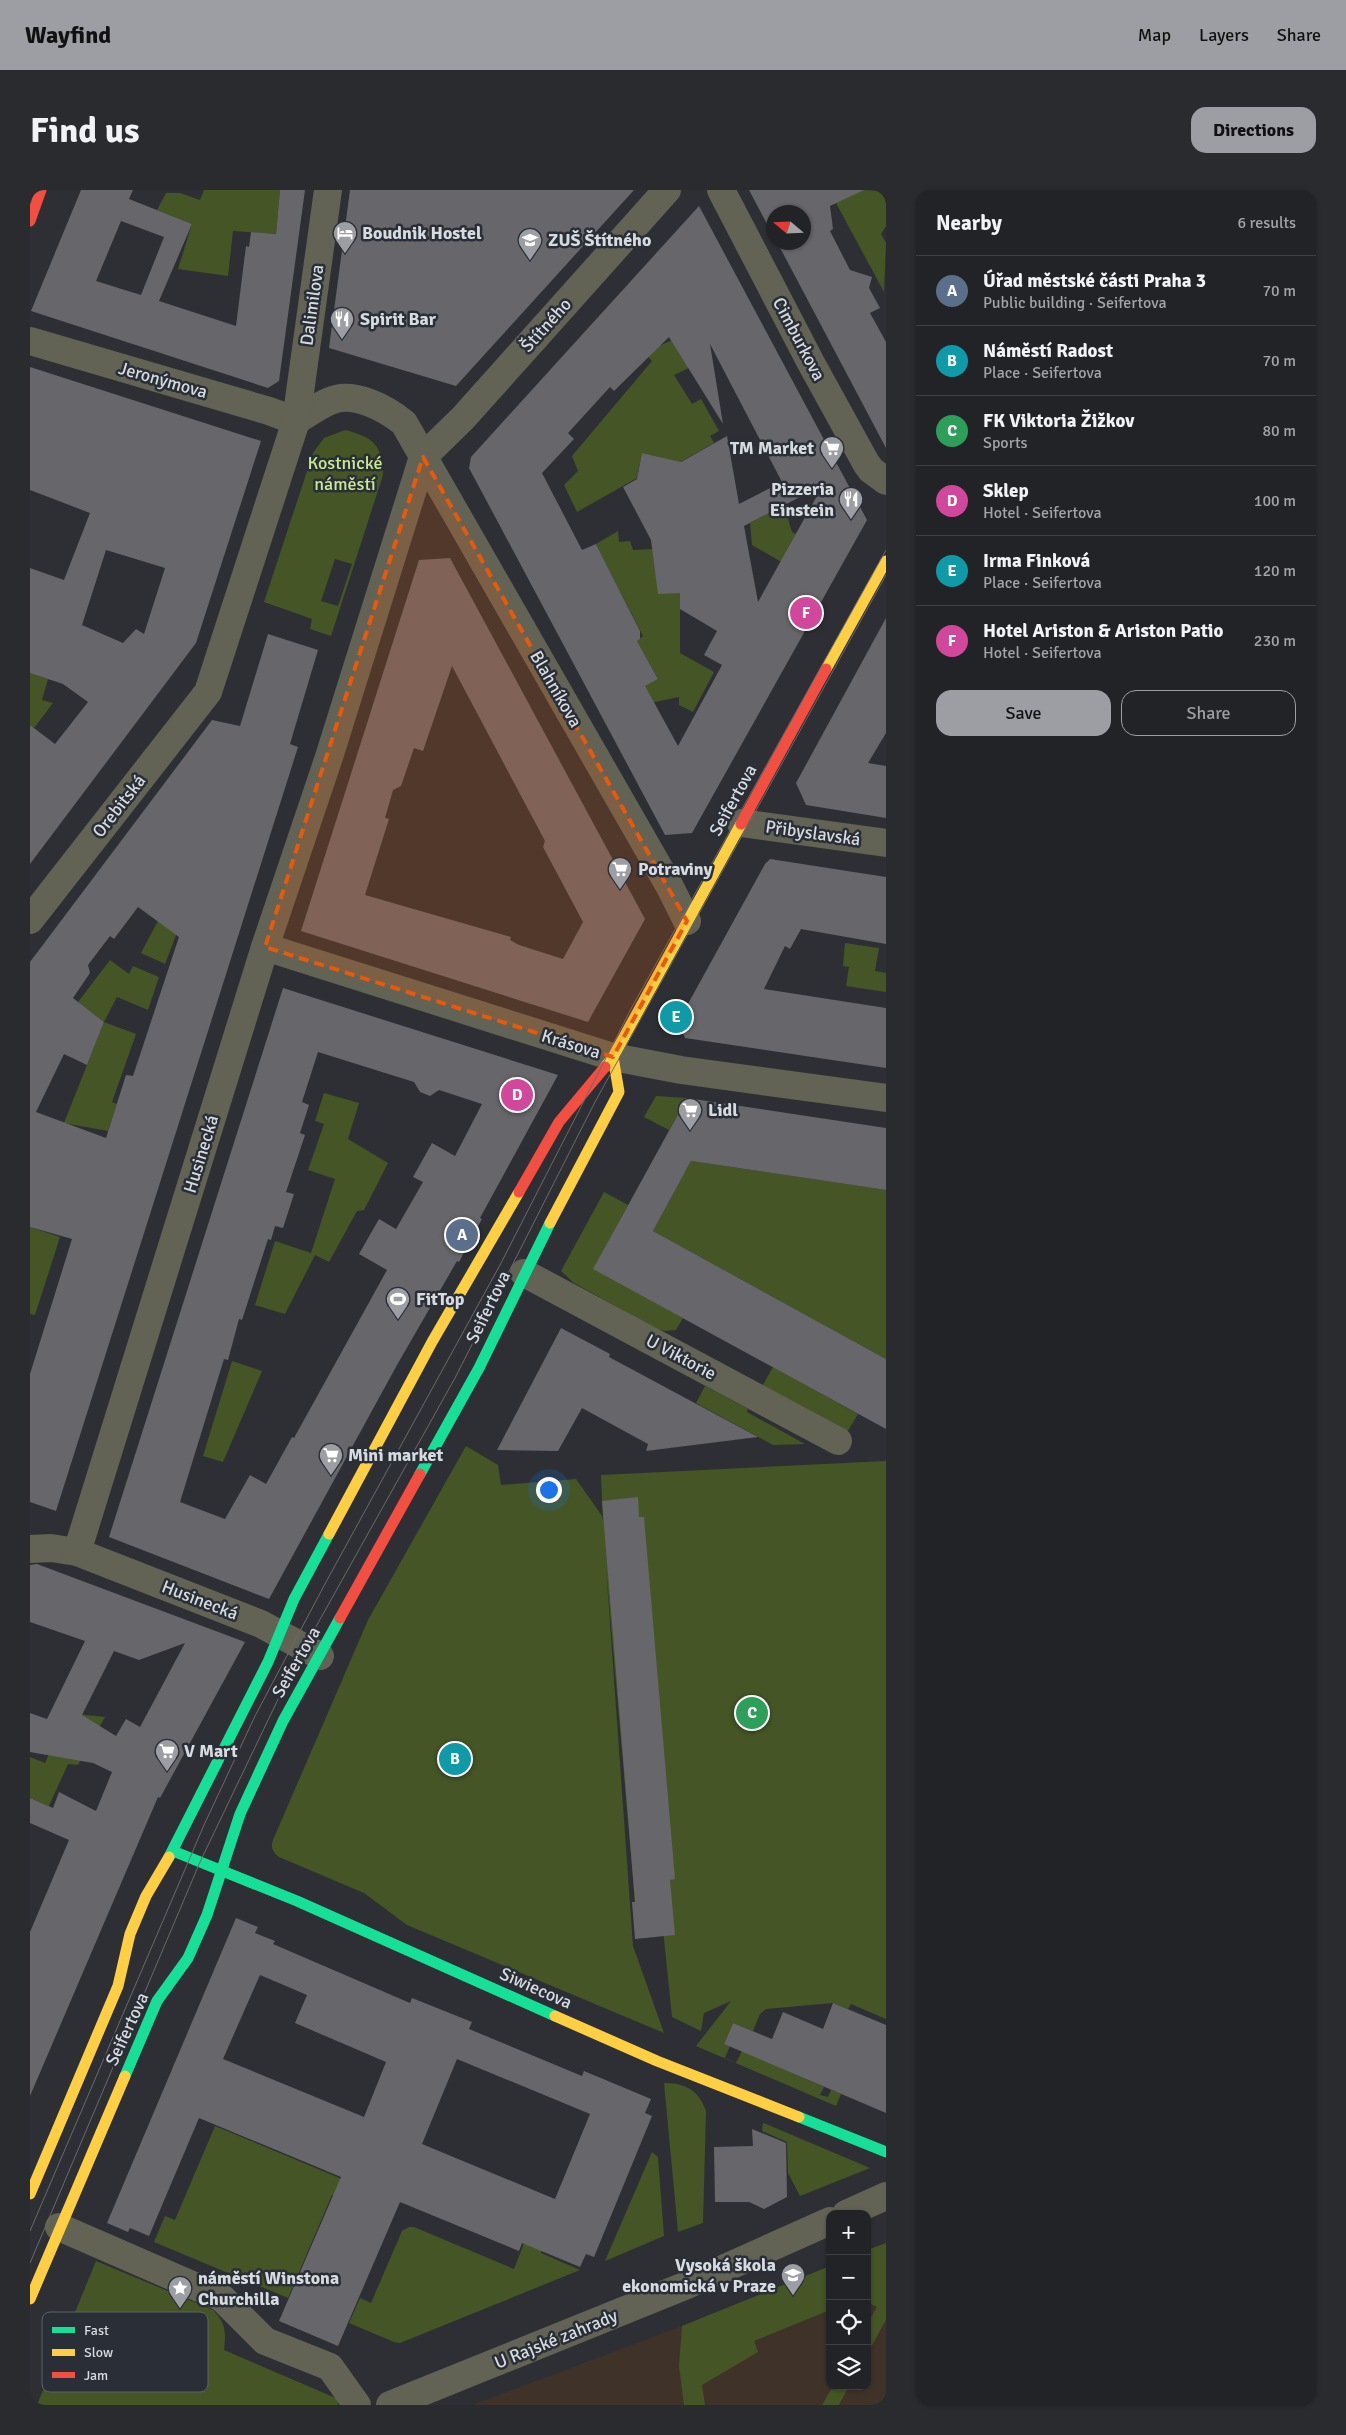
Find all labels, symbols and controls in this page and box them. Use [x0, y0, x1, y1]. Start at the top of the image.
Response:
text: Wayfind [25, 20, 111, 50]
text: Map [1138, 24, 1171, 46]
text: Layers [1199, 24, 1249, 46]
text: Share [1277, 24, 1321, 46]
button: Directions [1191, 107, 1316, 153]
text: Find us [30, 109, 140, 152]
north arrow [766, 205, 811, 250]
text: Nearby [936, 210, 1002, 236]
text: 6 results [1237, 213, 1296, 233]
hotel icon: Boudnik Hostel [332, 220, 358, 254]
place label: Boudnik Hostel [362, 222, 482, 244]
school or university icon: ZUŠ Štítného [517, 227, 543, 261]
place label: ZUŠ Štítného [548, 229, 651, 251]
street label: Dalimilova [295, 263, 329, 347]
text: Úřad městské části Praha 3 [983, 269, 1206, 293]
text: A [947, 281, 957, 301]
text: 70 m [1262, 281, 1296, 301]
street label: Štítného [516, 293, 576, 357]
text: Public building · Seifertova [983, 293, 1167, 313]
street label: Cimburkova [768, 294, 830, 384]
restaurant icon: Spirit Bar [329, 306, 355, 340]
place label: Spirit Bar [360, 308, 437, 330]
text: Náměstí Radost [983, 339, 1113, 363]
text: B [947, 351, 957, 371]
text: 70 m [1262, 351, 1296, 371]
street label: Jeronýmova [116, 357, 210, 403]
text: Place · Seifertova [983, 363, 1102, 383]
text: FK Viktoria Žižkov [983, 409, 1134, 433]
text: C [947, 421, 957, 441]
text: 80 m [1262, 421, 1296, 441]
text: Sports [983, 433, 1028, 453]
supermarket icon: TM Market [819, 435, 845, 469]
place label: TM Market [730, 437, 814, 459]
park label: Kostnické náměstí [308, 452, 382, 495]
place label: Pizzeria Einstein [770, 478, 834, 521]
text: Sklep [983, 479, 1029, 503]
restaurant icon: Pizzeria Einstein [838, 486, 864, 520]
text: D [947, 491, 957, 511]
text: 100 m [1254, 491, 1296, 511]
text: Hotel · Seifertova [983, 503, 1102, 523]
text: Irma Finková [983, 549, 1090, 573]
text: E [947, 561, 957, 581]
text: 120 m [1254, 561, 1296, 581]
text: Place · Seifertova [983, 573, 1102, 593]
pin: F [790, 594, 822, 632]
text: Hotel Ariston & Ariston Patio [983, 619, 1223, 643]
text: F [948, 631, 956, 651]
text: 230 m [1254, 631, 1296, 651]
text: Hotel · Seifertova [983, 643, 1102, 663]
street label: Blahníkova [525, 647, 587, 731]
button: Save [936, 690, 1111, 736]
button: Share [1121, 690, 1296, 736]
street label: Seifertova [704, 760, 762, 840]
street label: Orebitská [88, 770, 150, 842]
street label: Přibyslavská [764, 815, 862, 851]
supermarket icon: Potraviny [607, 856, 633, 890]
place label: Potraviny [638, 858, 713, 880]
pin: E [660, 998, 692, 1036]
street label: Krásova [539, 1025, 603, 1063]
pin: D [501, 1076, 533, 1114]
supermarket icon: Lidl [677, 1097, 703, 1131]
place label: Lidl [708, 1099, 738, 1121]
street label: Husinecká [179, 1112, 223, 1196]
pin: A [446, 1216, 478, 1254]
street label: Seifertova [461, 1267, 515, 1347]
sports icon: FitTop [385, 1286, 411, 1320]
place label: FitTop [416, 1288, 465, 1310]
street label: U Viktorie [642, 1329, 720, 1385]
supermarket icon: Mini market [318, 1442, 344, 1476]
place label: Mini market [348, 1444, 444, 1466]
your location [536, 1477, 562, 1503]
street label: Husinecká [159, 1575, 241, 1625]
street label: Seifertova [267, 1623, 325, 1701]
pin: C [736, 1694, 768, 1732]
supermarket icon: V Mart [154, 1738, 180, 1772]
place label: V Mart [184, 1740, 238, 1762]
pin: B [439, 1740, 471, 1778]
street label: Siwiecova [496, 1962, 576, 2014]
street label: Seifertova [100, 1989, 154, 2069]
map controls [826, 2210, 871, 2390]
button: + [826, 2210, 871, 2255]
place label: Vysoká škola ekonomická v Praze [622, 2254, 776, 2297]
button: − [826, 2255, 871, 2300]
school or university icon: Vysoká škola ekonomická v Praze [780, 2262, 806, 2296]
place label: náměstí Winstona Churchilla [198, 2267, 339, 2310]
place icon: náměstí Winstona Churchilla [167, 2275, 193, 2309]
button: locate [826, 2300, 871, 2345]
street label: U Rajské zahrady [491, 2304, 621, 2374]
legend [42, 2312, 208, 2392]
text: Fast [84, 2322, 109, 2339]
text: Slow [84, 2344, 113, 2361]
button: layers [826, 2345, 871, 2390]
text: Jam [84, 2367, 108, 2384]

